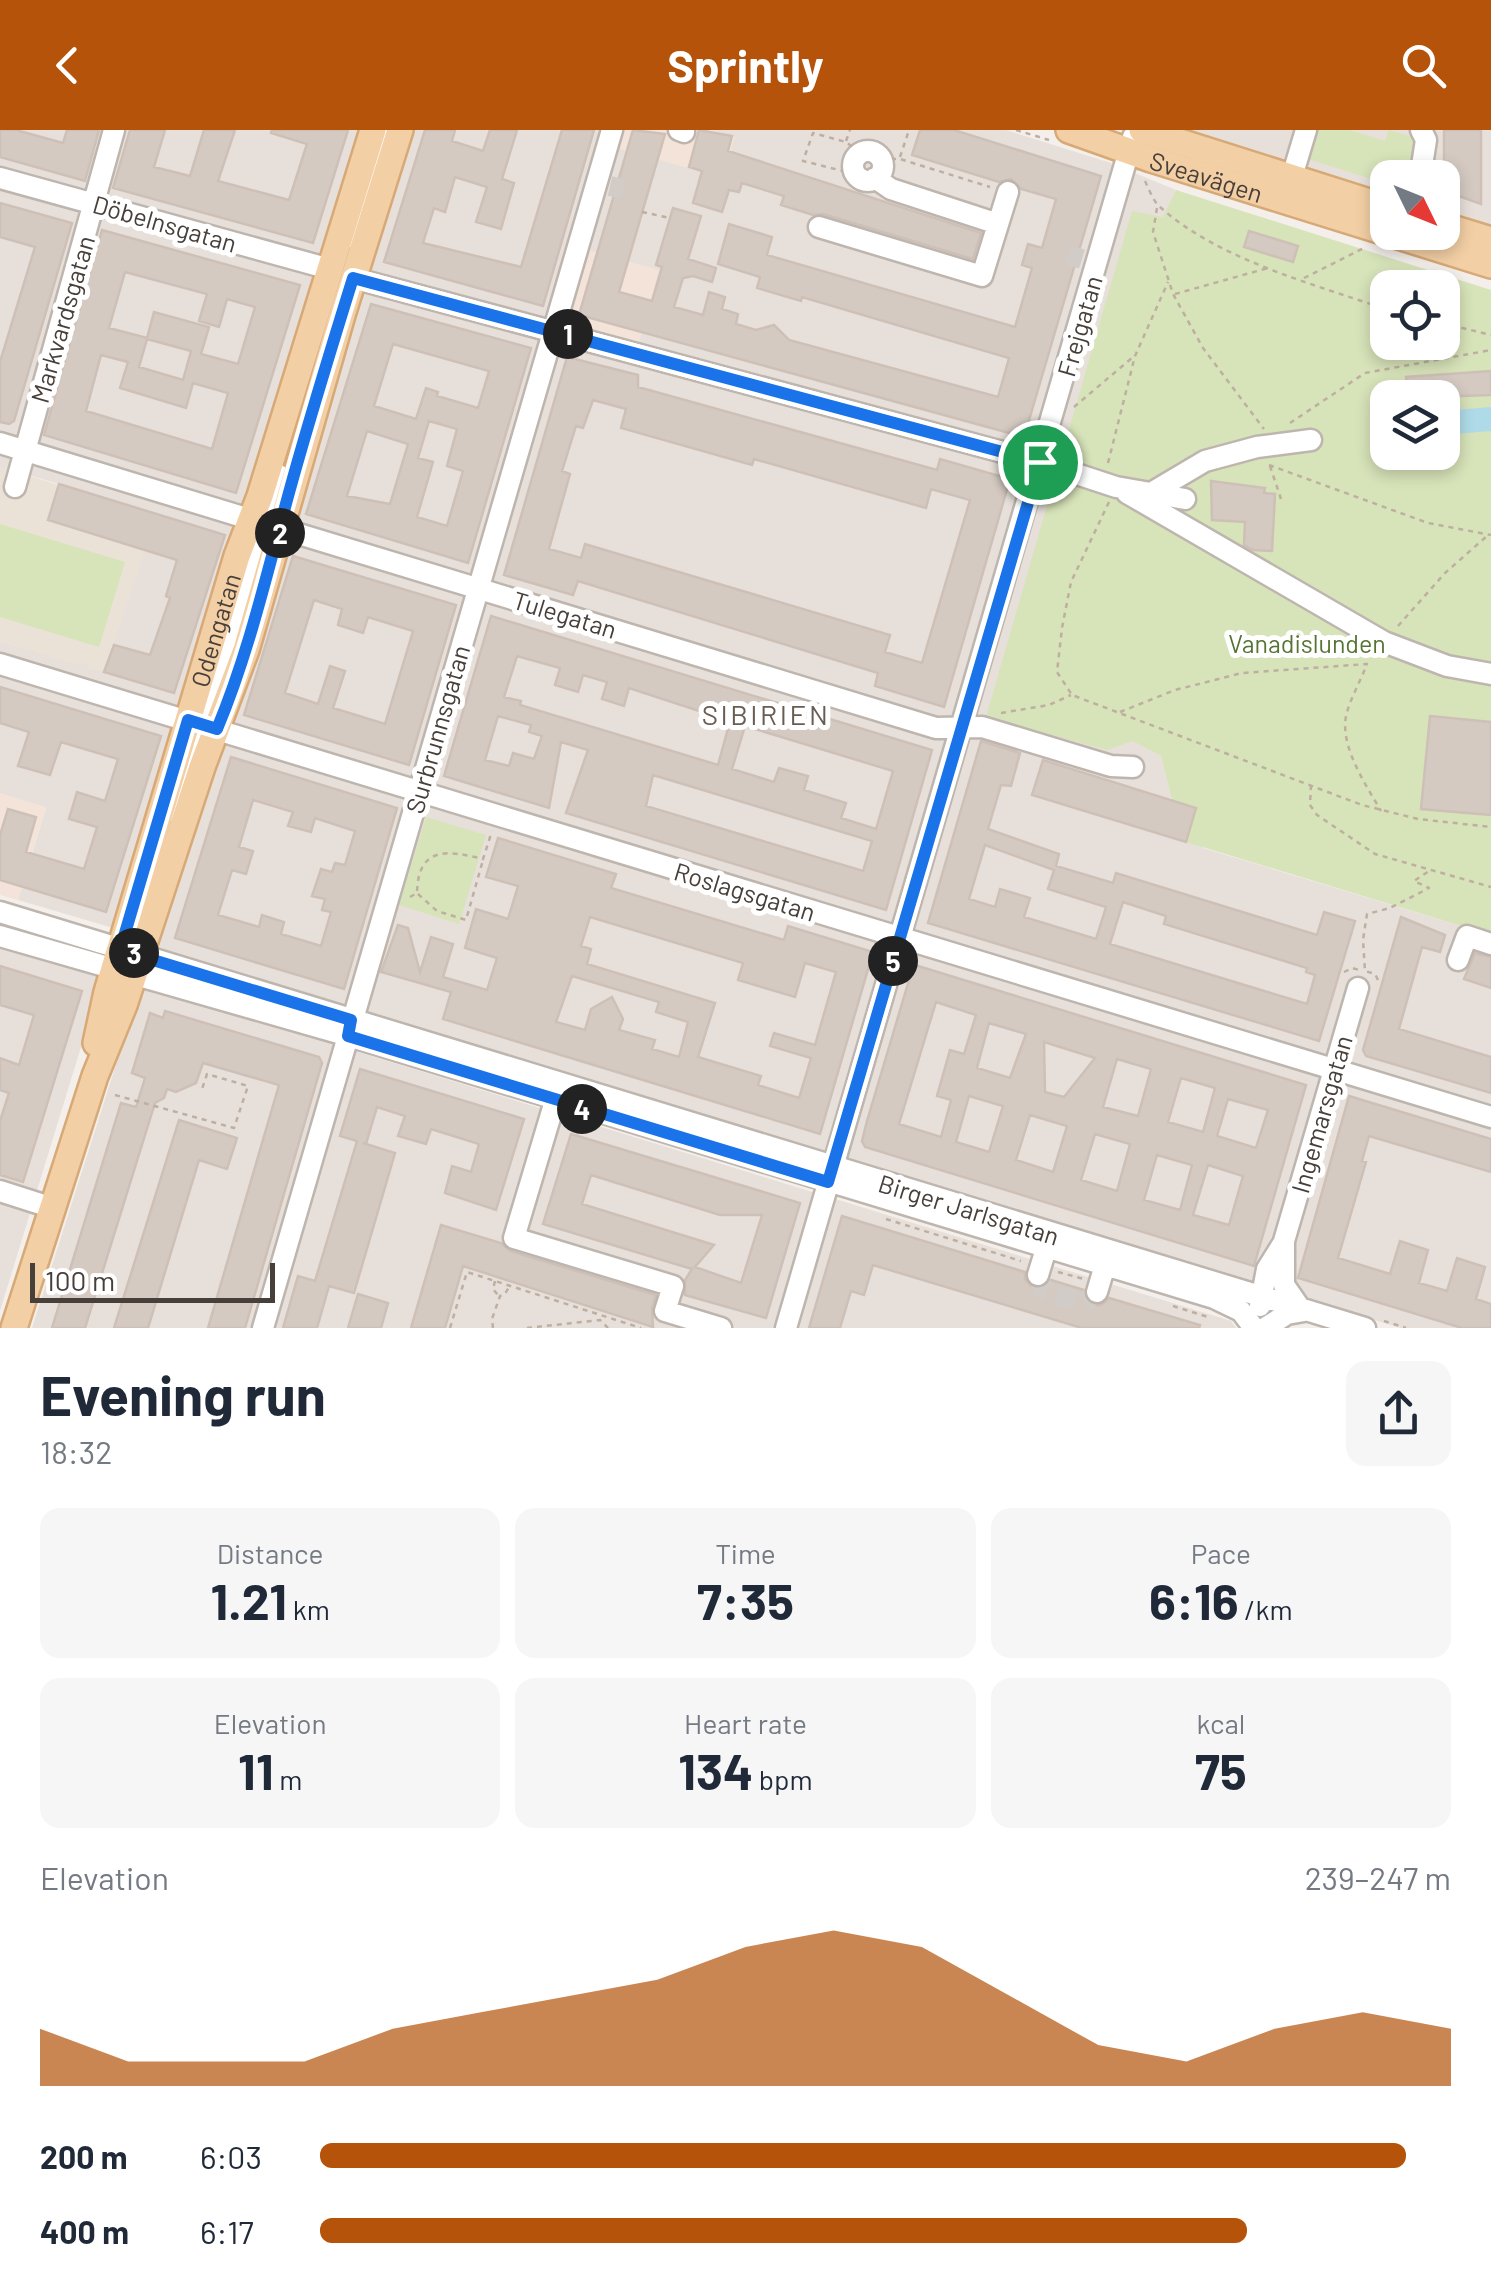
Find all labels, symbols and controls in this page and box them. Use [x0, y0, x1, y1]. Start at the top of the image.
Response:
icon: back [40, 38, 95, 93]
text: Sprintly [667, 38, 824, 92]
icon: search [1396, 38, 1451, 93]
street label: Sveavägen [1146, 145, 1266, 208]
north arrow [1370, 160, 1460, 250]
map controls [1370, 160, 1460, 470]
street label: Döbelnsgatan [90, 188, 240, 258]
street label: Markvardsgatan [24, 232, 100, 406]
button: locate [1370, 270, 1460, 360]
street label: Frejgatan [1050, 272, 1108, 380]
pin: 1 [543, 309, 593, 359]
text: 1 [563, 317, 573, 351]
button: layers [1370, 380, 1460, 470]
pin [998, 420, 1083, 505]
icon: arrive [1013, 435, 1068, 490]
pin: 2 [255, 508, 305, 558]
text: 2 [272, 516, 288, 550]
street label: Odengatan [184, 569, 246, 690]
street label: Tulegatan [509, 584, 621, 644]
park label: Vanadislunden [1228, 628, 1386, 658]
street label: Surbrunnsgatan [399, 641, 475, 817]
district label: SIBIRIEN [702, 697, 830, 731]
street label: Roslagsgatan [671, 855, 819, 927]
pin: 3 [109, 928, 159, 978]
text: 3 [126, 936, 142, 970]
pin: 5 [868, 936, 918, 986]
text: 5 [885, 944, 901, 978]
street label: Ingemarsgatan [1284, 1032, 1358, 1196]
pin: 4 [557, 1084, 607, 1134]
text: 4 [574, 1092, 590, 1126]
street label: Birger Jarlsgatan [875, 1167, 1063, 1251]
scale bar [30, 1258, 275, 1302]
text: 100 m [45, 1263, 115, 1297]
text: Evening run [40, 1361, 326, 1427]
button: share [1346, 1361, 1451, 1466]
text: 18:32 [40, 1432, 112, 1470]
text: Distance [217, 1536, 324, 1570]
text: Time [715, 1536, 776, 1570]
text: Pace [1191, 1536, 1251, 1570]
text: 1.21 [210, 1570, 287, 1630]
text: 7:35 [697, 1570, 794, 1630]
text: 6:16 [1149, 1570, 1239, 1630]
text: km [287, 1592, 330, 1626]
text: /km [1239, 1592, 1293, 1626]
text: Elevation [214, 1706, 327, 1740]
text: Heart rate [684, 1706, 807, 1740]
text: kcal [1196, 1706, 1245, 1740]
text: 11 [238, 1740, 274, 1800]
text: 134 [678, 1740, 753, 1800]
text: 75 [1195, 1740, 1247, 1800]
text: m [274, 1762, 302, 1796]
text: bpm [753, 1762, 813, 1796]
text: Elevation [40, 1858, 169, 1896]
text: 239–247 m [1305, 1858, 1451, 1896]
text: 200 m [40, 2137, 128, 2175]
text: 6:03 [200, 2137, 262, 2175]
text: 400 m [40, 2212, 129, 2250]
text: 6:17 [200, 2212, 254, 2250]

